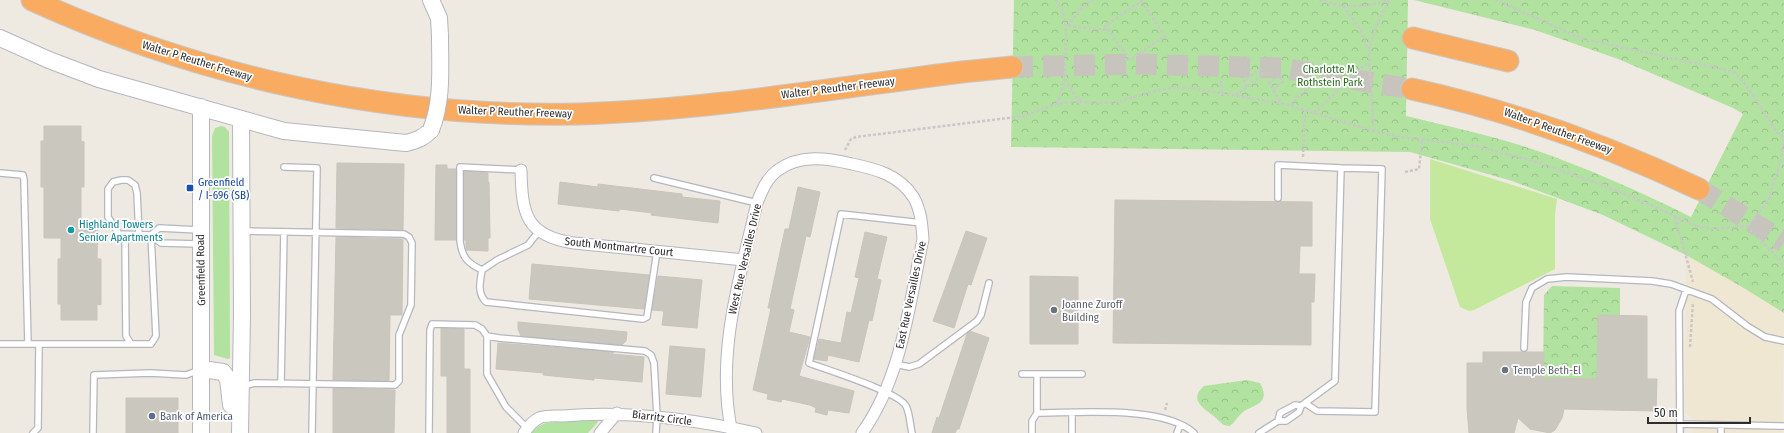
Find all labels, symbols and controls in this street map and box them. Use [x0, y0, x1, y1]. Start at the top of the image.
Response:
street label: Walter P Reuther Freeway [141, 38, 254, 84]
park label: Charlotte M. Rothstein Park [1297, 63, 1364, 89]
street label: Walter P Reuther Freeway [781, 75, 895, 101]
street label: Walter P Reuther Freeway [458, 104, 572, 120]
street label: Walter P Reuther Freeway [1502, 105, 1614, 157]
place label: Greenfield / I-696 (SB) [198, 176, 249, 202]
marker: Greenfield / I-696 (SB) [185, 183, 195, 193]
street label: West Rue Versailles Drive [726, 202, 764, 316]
place label: Highland Towers Senior Apartments [79, 218, 163, 244]
marker: Highland Towers Senior Apartments [66, 225, 76, 235]
street label: Greenfield Road [194, 234, 208, 306]
street label: South Montmartre Court [564, 235, 674, 259]
street label: East Rue Versailles Drive [893, 240, 929, 350]
place label: Joanne Zuroff Building [1062, 298, 1123, 324]
marker: Joanne Zuroff Building [1049, 305, 1059, 315]
place label: Temple Beth-El [1513, 364, 1581, 377]
marker: Temple Beth-El [1500, 365, 1510, 375]
scale bar [1648, 399, 1750, 425]
text: 50 m [1654, 406, 1678, 420]
street label: Biarritz Circle [631, 408, 693, 428]
place label: Bank of America [160, 410, 233, 423]
marker: Bank of America [147, 411, 157, 421]

